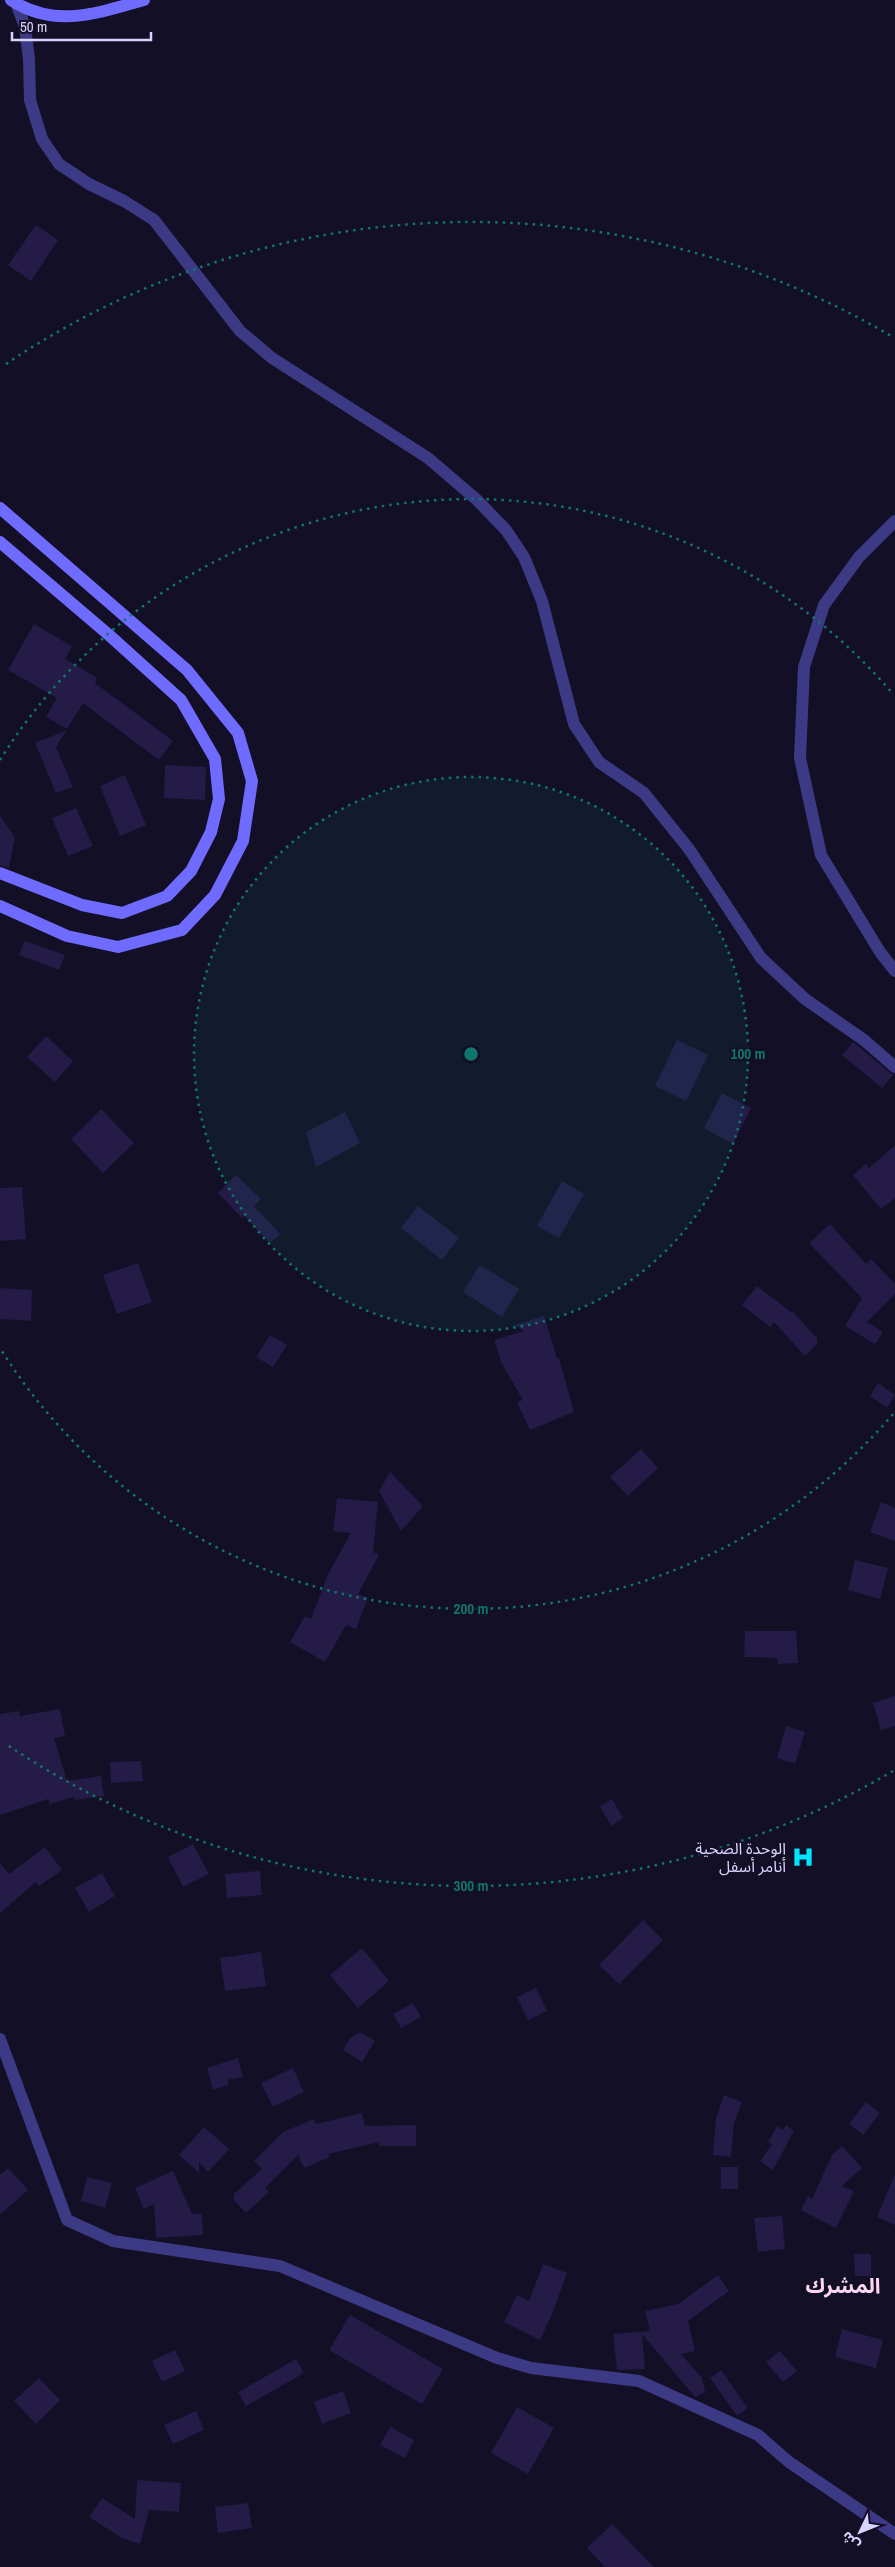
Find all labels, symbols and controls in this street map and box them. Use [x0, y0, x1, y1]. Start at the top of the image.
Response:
scale bar [12, 10, 151, 42]
text: 50 m [20, 16, 47, 37]
text: 100 m [731, 1043, 765, 1064]
centre of rings [462, 1045, 480, 1063]
text: 200 m [454, 1598, 488, 1619]
place label: الوحدة الصحية أنامر أسفل [695, 1837, 786, 1877]
hospital icon: الوحدة الصحية أنامر أسفل [790, 1844, 816, 1870]
text: 300 m [454, 1875, 488, 1896]
district label: المشرك [806, 2271, 880, 2300]
north arrow [835, 2507, 885, 2557]
text: ش [837, 2528, 864, 2554]

